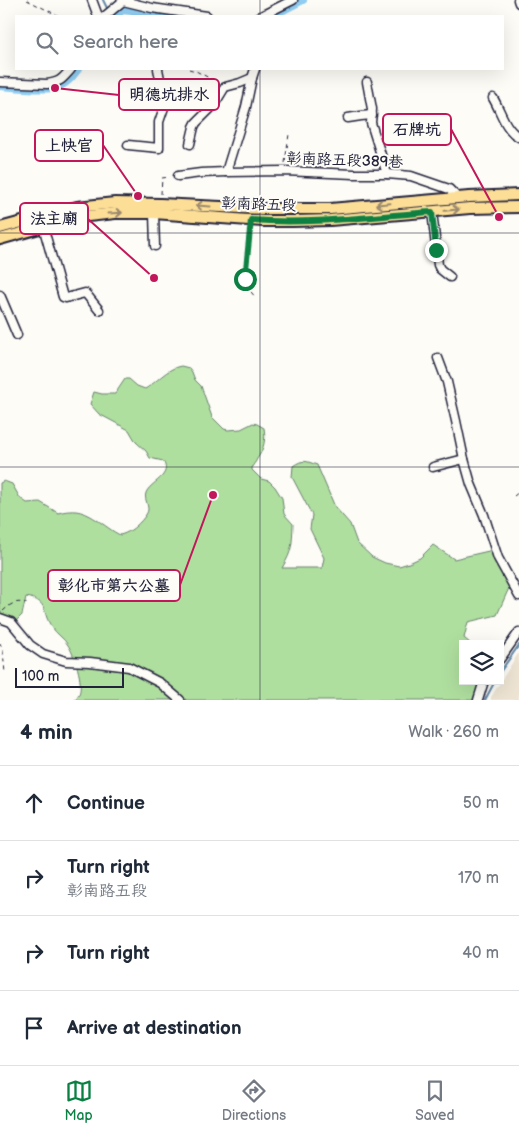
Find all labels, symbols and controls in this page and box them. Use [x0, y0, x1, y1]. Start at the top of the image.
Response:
search box [15, 15, 504, 70]
icon: search [33, 29, 61, 57]
text: Search here [73, 31, 178, 54]
callout: 明德坑排水 [119, 79, 219, 110]
text: 明德坑排水 [129, 86, 210, 105]
callout: 石牌坑 [383, 114, 451, 145]
text: 石牌坑 [393, 121, 441, 140]
callout: 上快官 [35, 130, 103, 161]
text: 上快官 [45, 137, 93, 156]
street label: 彰南路五段389巷 [286, 149, 404, 172]
street label: 彰南路五段 [221, 194, 297, 215]
one-way arrow [375, 200, 391, 209]
one-way arrow [196, 202, 212, 211]
callout: 法主廟 [20, 203, 88, 234]
one-way arrow [444, 205, 460, 215]
one-way arrow [107, 209, 123, 218]
text: 法主廟 [30, 210, 78, 229]
route end [425, 239, 448, 262]
route start [234, 268, 257, 291]
callout: 彰化市第六公墓 [48, 570, 180, 601]
text: 彰化市第六公墓 [58, 577, 170, 596]
map controls [459, 640, 504, 685]
button: layers [459, 640, 504, 685]
scale bar [15, 665, 124, 688]
text: 100 m [22, 668, 59, 685]
text: 4 min [20, 720, 73, 745]
text: Walk · 260 m [408, 723, 499, 742]
icon: ahead [20, 789, 48, 817]
text: Continue [67, 792, 145, 815]
text: 50 m [463, 794, 499, 813]
text: Turn right [67, 856, 150, 879]
icon: right [20, 864, 48, 892]
text: 170 m [458, 869, 499, 888]
text: 彰南路五段 [67, 882, 147, 901]
icon: right [20, 939, 48, 967]
text: Turn right [67, 942, 150, 965]
text: 40 m [462, 944, 499, 963]
icon: arrive [20, 1014, 48, 1042]
text: Arrive at destination [67, 1017, 242, 1040]
tab: Map [65, 1077, 93, 1124]
tab: Directions [222, 1077, 286, 1124]
tab: Saved [415, 1077, 454, 1124]

